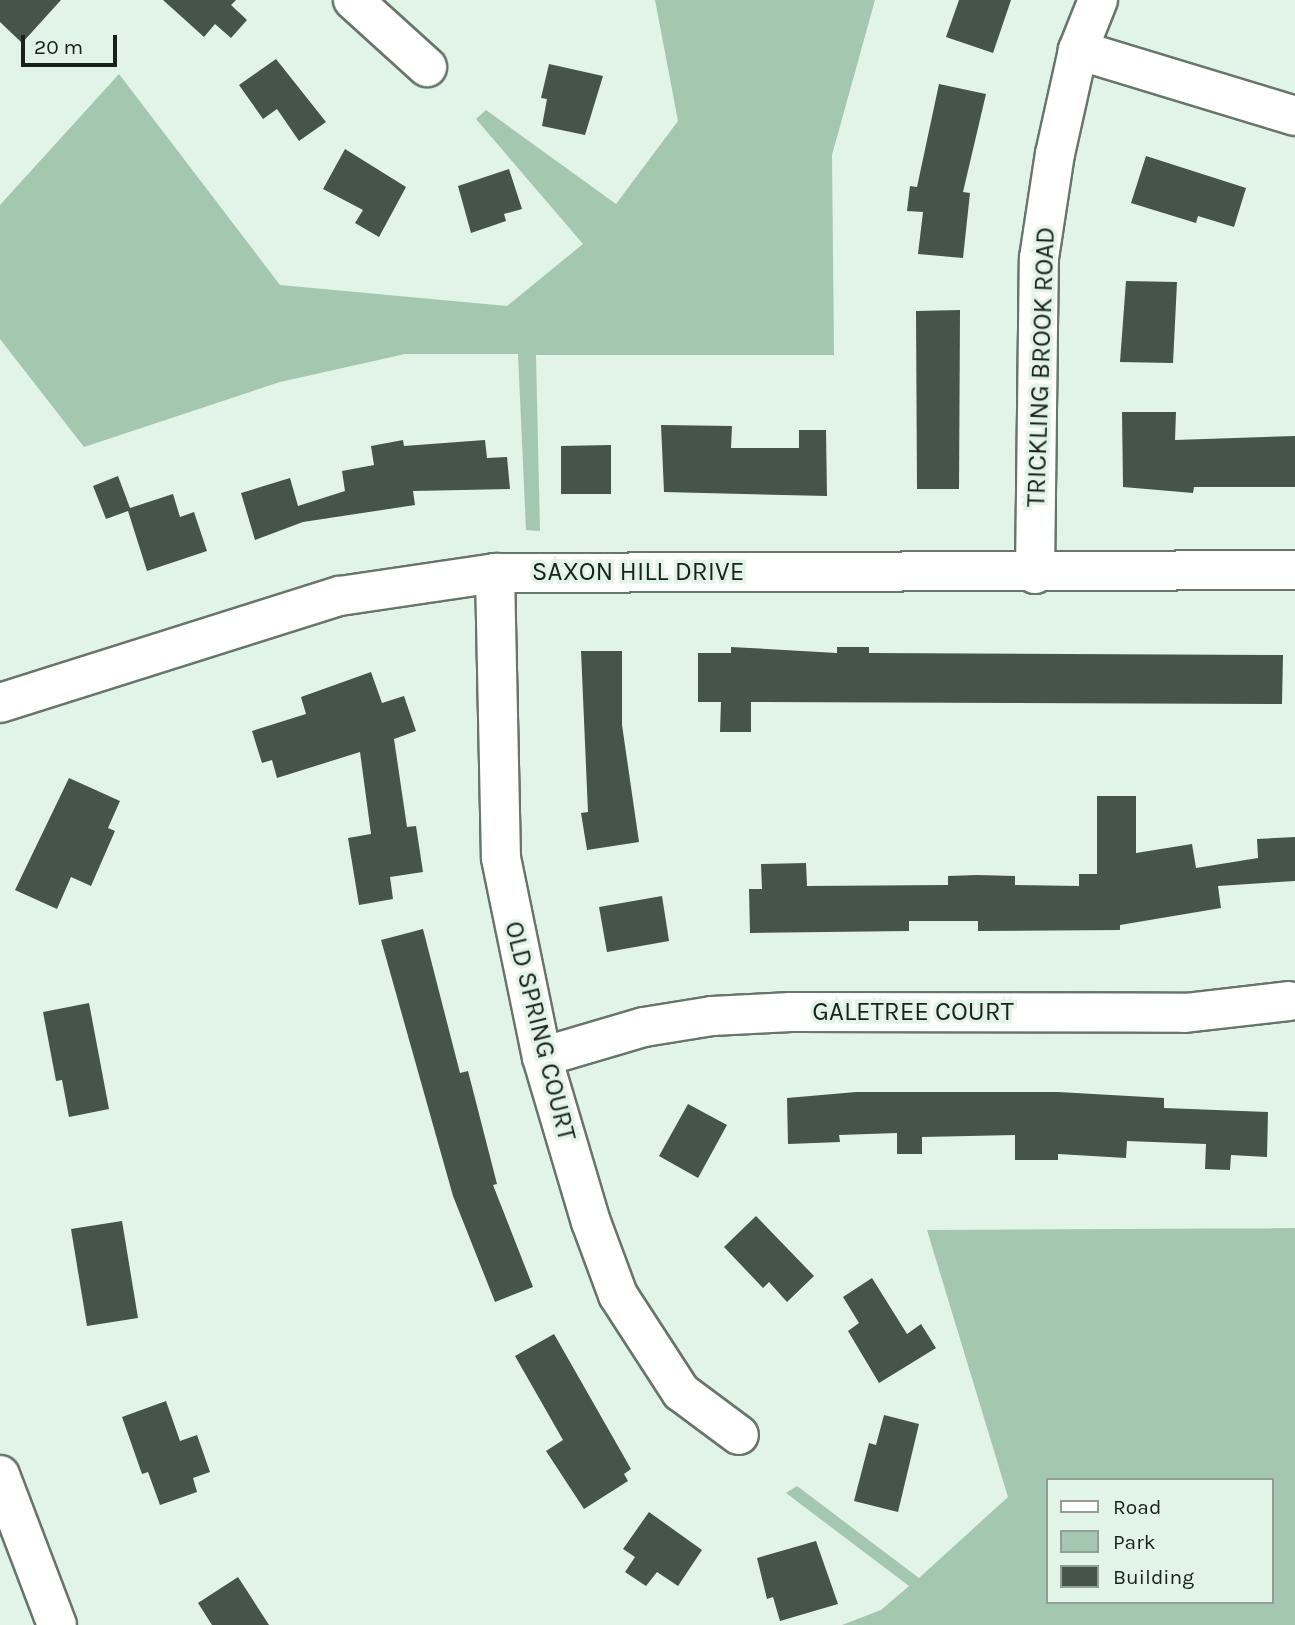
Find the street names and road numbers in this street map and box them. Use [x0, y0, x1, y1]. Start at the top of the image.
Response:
street label: TRICKLING BROOK ROAD [1021, 226, 1061, 508]
street label: SAXON HILL DRIVE [532, 556, 744, 588]
street label: OLD SPRING COURT [498, 918, 582, 1144]
street label: GALETREE COURT [812, 996, 1014, 1028]

